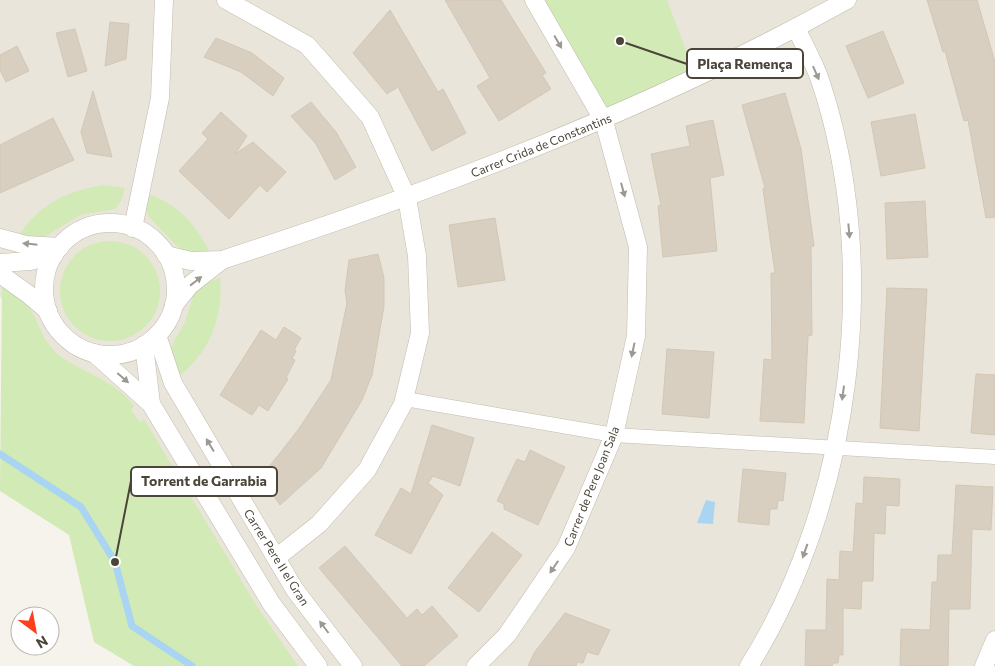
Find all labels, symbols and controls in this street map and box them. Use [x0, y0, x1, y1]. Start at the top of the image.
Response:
one-way arrow [554, 36, 563, 49]
callout: Plaça Remença [687, 49, 803, 78]
text: Plaça Remença [697, 55, 793, 72]
one-way arrow [813, 66, 821, 80]
street label: Carrer Crida de Constantins [469, 110, 613, 180]
one-way arrow [619, 183, 627, 198]
one-way arrow [845, 224, 853, 240]
one-way arrow [21, 240, 37, 248]
one-way arrow [189, 275, 202, 286]
one-way arrow [629, 343, 637, 358]
one-way arrow [117, 372, 129, 384]
one-way arrow [839, 386, 847, 402]
street label: Carrer de Pere Joan Sala [560, 424, 622, 549]
one-way arrow [205, 439, 214, 452]
callout: Torrent de Garrabia [131, 467, 277, 496]
text: Torrent de Garrabia [141, 472, 267, 489]
street label: Carrer Pere II el Gran [242, 506, 312, 608]
one-way arrow [801, 544, 809, 559]
one-way arrow [549, 560, 558, 574]
north arrow [10, 606, 60, 656]
one-way arrow [318, 621, 329, 634]
text: N [33, 632, 51, 652]

